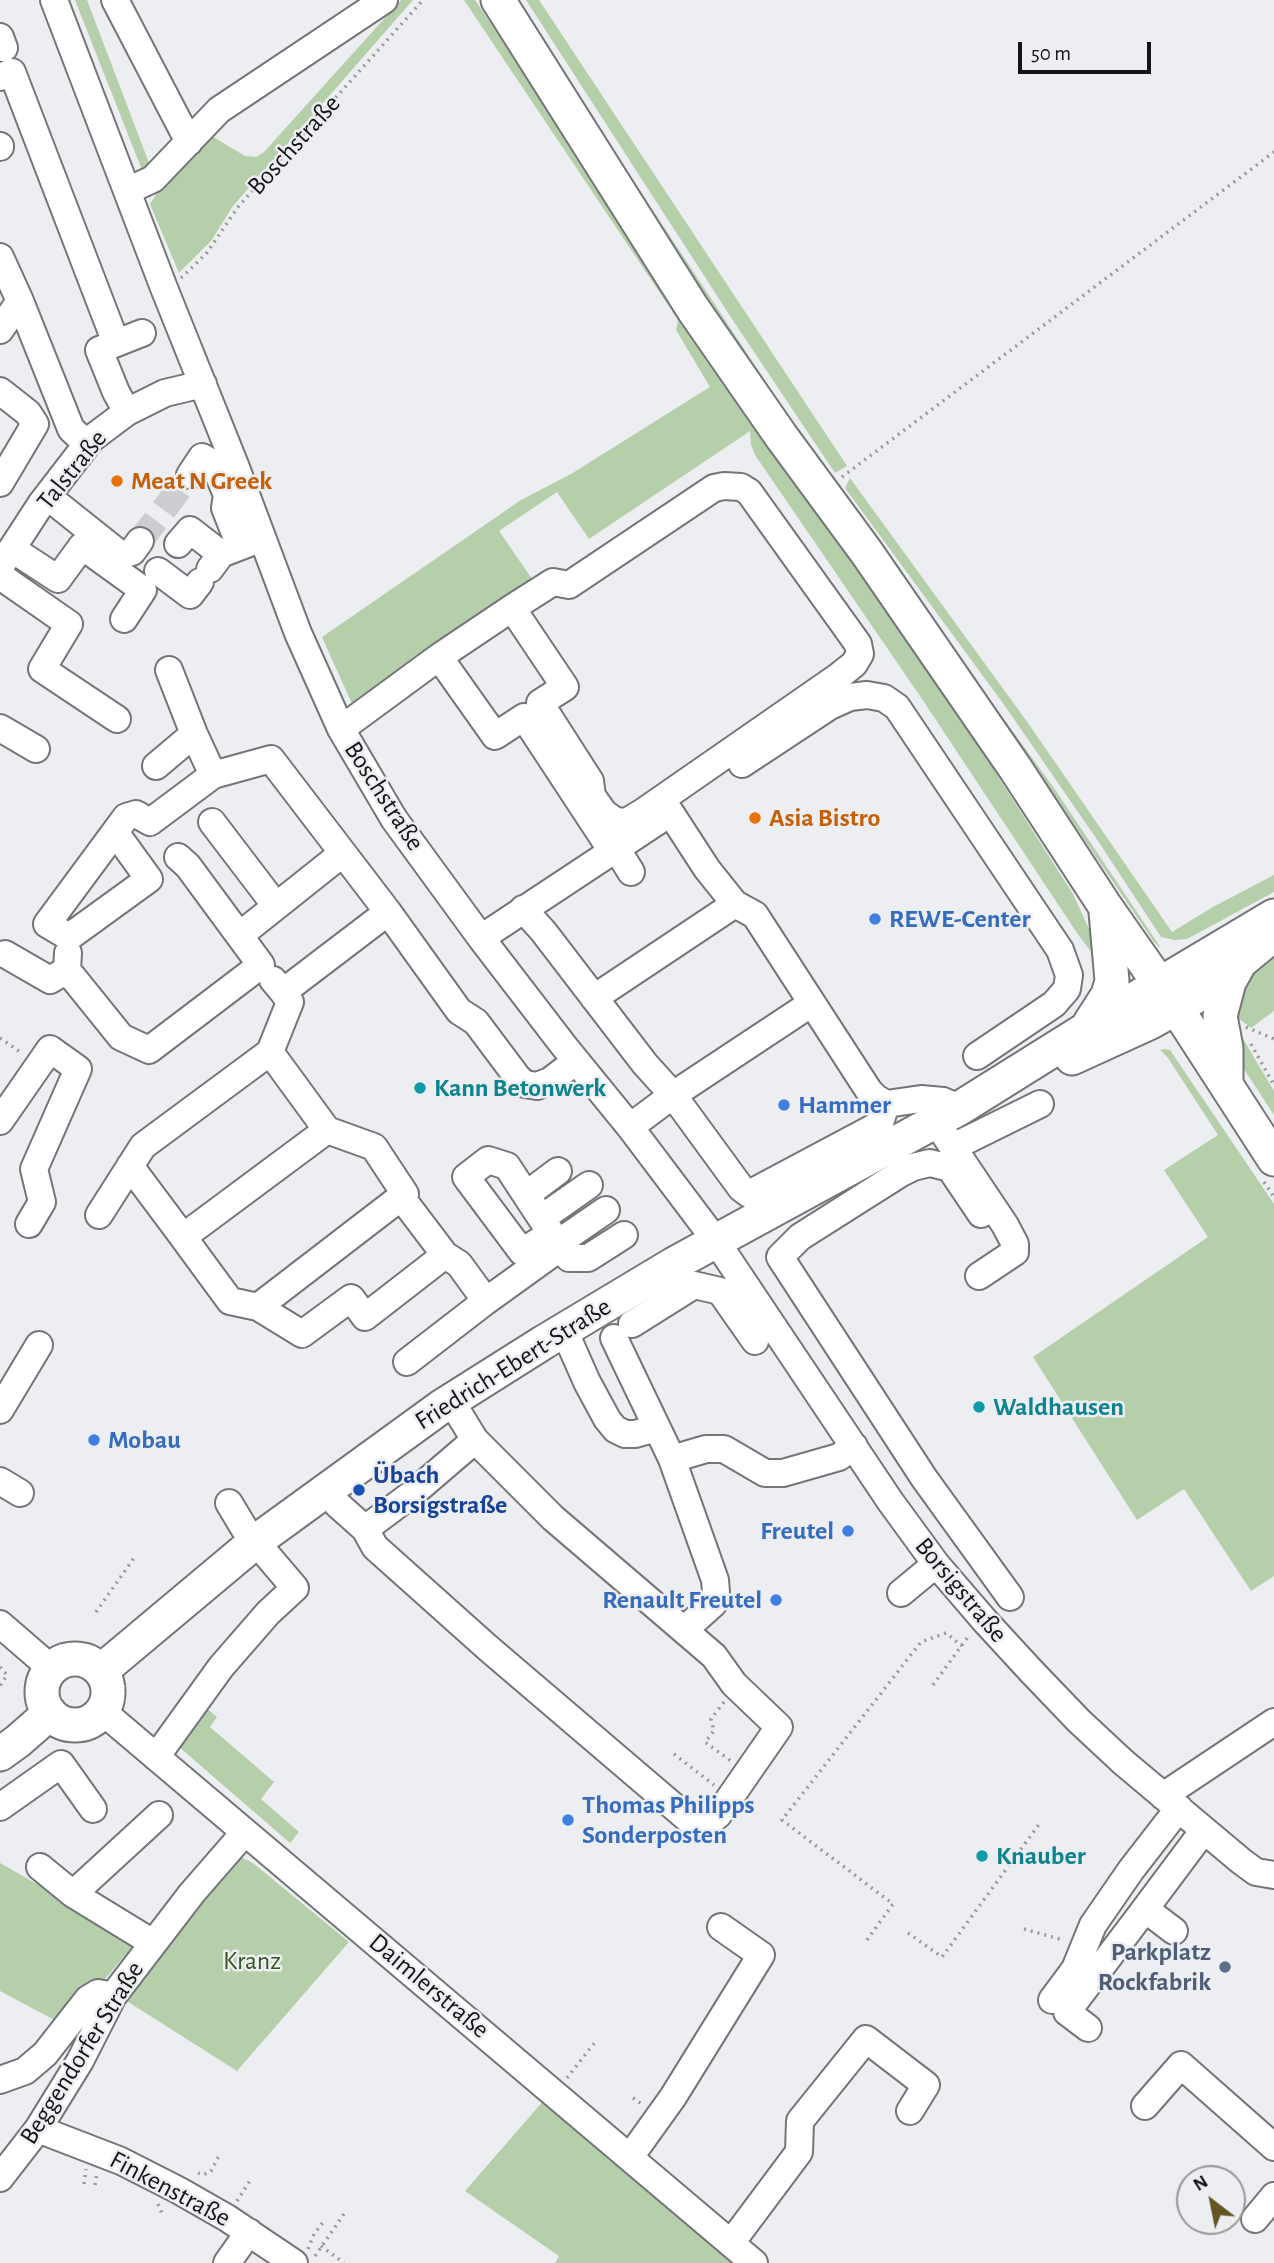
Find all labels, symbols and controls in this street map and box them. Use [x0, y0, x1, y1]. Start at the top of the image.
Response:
scale bar [1022, 28, 1155, 72]
text: 50 m [1031, 43, 1071, 64]
street label: Boschstraße [241, 88, 347, 202]
street label: Talstraße [30, 424, 114, 516]
place label: Meat N Greek [131, 465, 272, 497]
marker: Meat N Greek [109, 473, 125, 489]
street label: Boschstraße [337, 735, 431, 857]
place label: Asia Bistro [769, 802, 880, 834]
marker: Asia Bistro [747, 810, 763, 826]
place label: REWE-Center [889, 903, 1031, 935]
marker: REWE-Center [867, 911, 883, 927]
place label: Kann Betonwerk [434, 1072, 606, 1104]
marker: Kann Betonwerk [412, 1080, 428, 1096]
place label: Hammer [798, 1089, 891, 1121]
marker: Hammer [776, 1097, 792, 1113]
street label: Friedrich-Ebert-Straße [409, 1291, 617, 1437]
place label: Waldhausen [993, 1391, 1124, 1423]
marker: Waldhausen [971, 1399, 987, 1415]
place label: Mobau [108, 1424, 181, 1456]
marker: Mobau [86, 1432, 102, 1448]
place label: Übach Borsigstraße [373, 1459, 507, 1520]
marker: Übach Borsigstraße [351, 1482, 367, 1498]
place label: Freutel [760, 1515, 834, 1547]
marker: Freutel [840, 1523, 856, 1539]
street label: Borsigstraße [908, 1531, 1014, 1649]
place label: Renault Freutel [602, 1584, 762, 1616]
marker: Renault Freutel [768, 1592, 784, 1608]
place label: Thomas Philipps Sonderposten [582, 1789, 755, 1850]
marker: Thomas Philipps Sonderposten [560, 1812, 576, 1828]
place label: Knauber [996, 1840, 1086, 1872]
marker: Knauber [974, 1848, 990, 1864]
street label: Daimlerstraße [363, 1927, 495, 2045]
place label: Parkplatz Rockfabrik [1098, 1936, 1211, 1997]
park label: Kranz [223, 1945, 281, 1977]
street label: Beggendorfer Straße [13, 1956, 151, 2150]
marker: Parkplatz Rockfabrik [1217, 1959, 1233, 1975]
street label: Finkenstraße [104, 2144, 236, 2234]
north arrow [1176, 2165, 1246, 2235]
text: N [1190, 2172, 1211, 2195]

